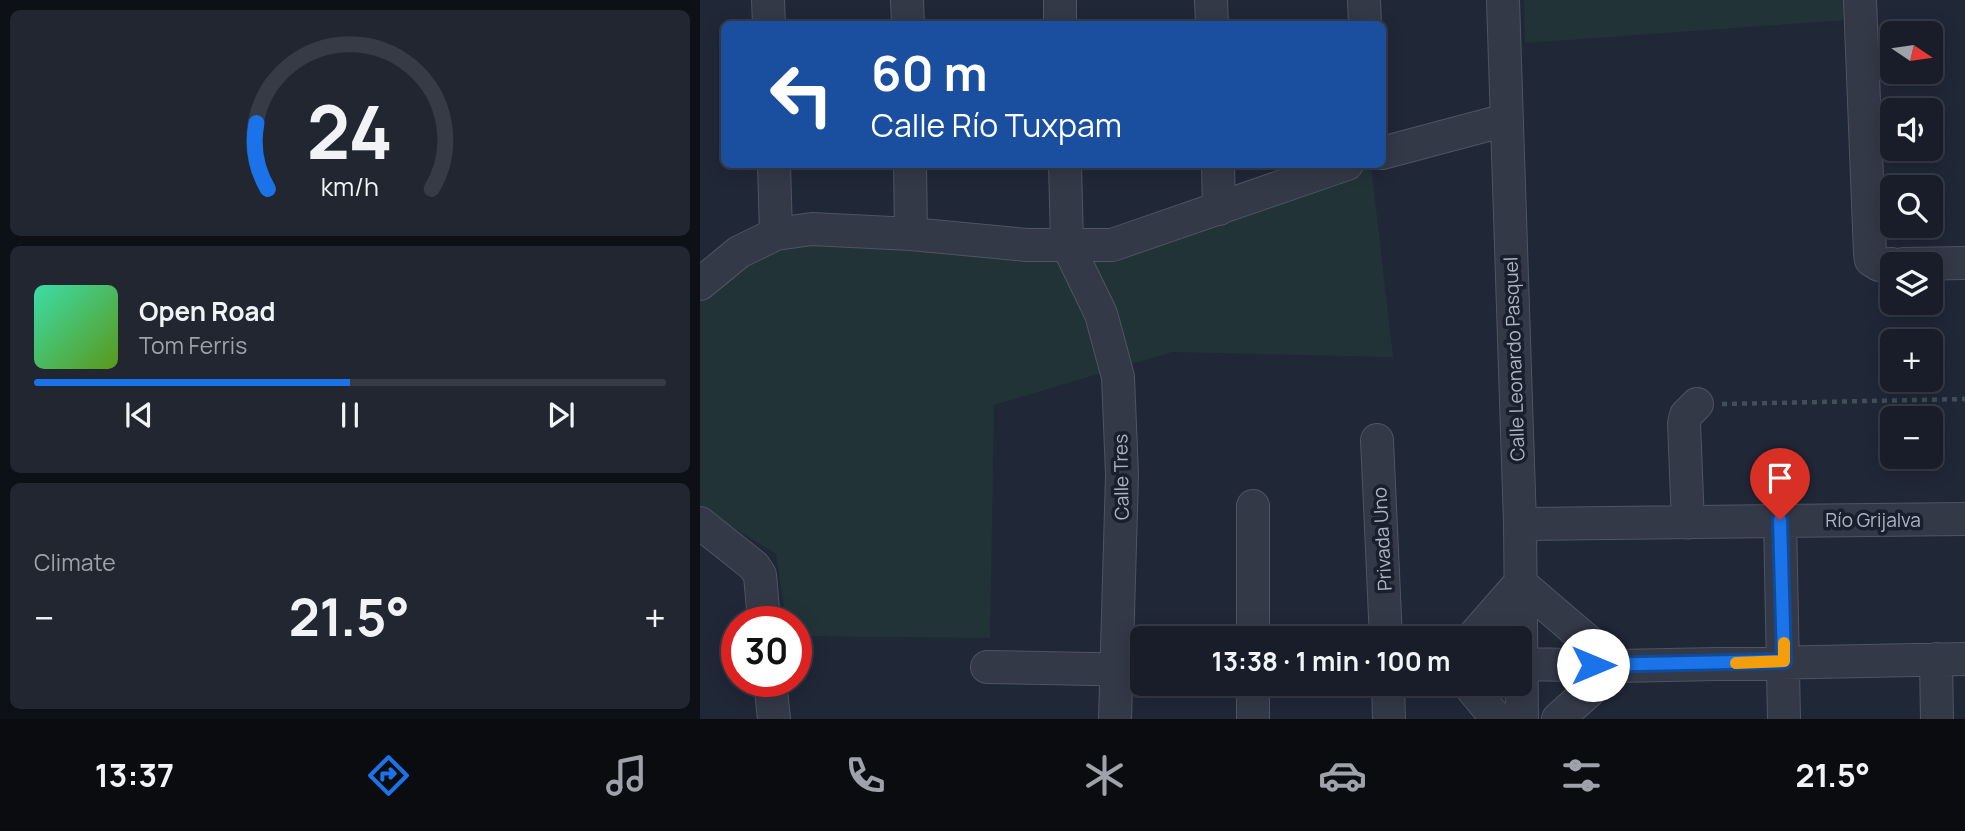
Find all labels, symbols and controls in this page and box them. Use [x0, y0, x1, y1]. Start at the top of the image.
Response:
north arrow [1880, 21, 1942, 84]
map controls [1880, 21, 1943, 469]
text: 60 m [871, 39, 988, 106]
icon: left [756, 49, 847, 140]
text: 24 [307, 82, 393, 182]
button: sound [1880, 98, 1943, 161]
text: Calle Río Tuxpam [871, 103, 1122, 147]
text: km/h [321, 169, 379, 204]
button: search [1880, 175, 1943, 238]
button: layers [1880, 252, 1943, 315]
street label: Calle Leonardo Pasquel [1497, 256, 1531, 462]
text: Open Road [139, 293, 275, 329]
text: Tom Ferris [139, 329, 247, 361]
button: + [1880, 329, 1943, 392]
icon: previous [120, 396, 158, 434]
icon: pause [331, 396, 369, 434]
icon: next [542, 396, 580, 434]
button: − [1880, 406, 1943, 469]
street label: Calle Tres [1107, 434, 1135, 520]
pin [1750, 448, 1810, 520]
icon: arrive [1761, 459, 1799, 497]
street label: Privada Uno [1366, 486, 1398, 592]
street label: Río Grijalva [1825, 507, 1921, 533]
text: Climate [34, 546, 116, 578]
text: 21.5° [289, 581, 410, 652]
text: − [34, 591, 55, 643]
text: + [644, 591, 666, 643]
speed limit sign: 30 [721, 606, 812, 697]
position arrow [1556, 628, 1630, 702]
text: 13:38 · 1 min · 100 m [1212, 643, 1450, 679]
icon: directions [364, 751, 413, 800]
icon: music [602, 751, 651, 800]
icon: phone [841, 751, 890, 800]
icon: climate [1080, 751, 1129, 800]
icon: car [1318, 751, 1367, 800]
icon: filters [1557, 751, 1606, 800]
text: 13:37 [95, 753, 174, 797]
text: 21.5° [1795, 753, 1870, 797]

